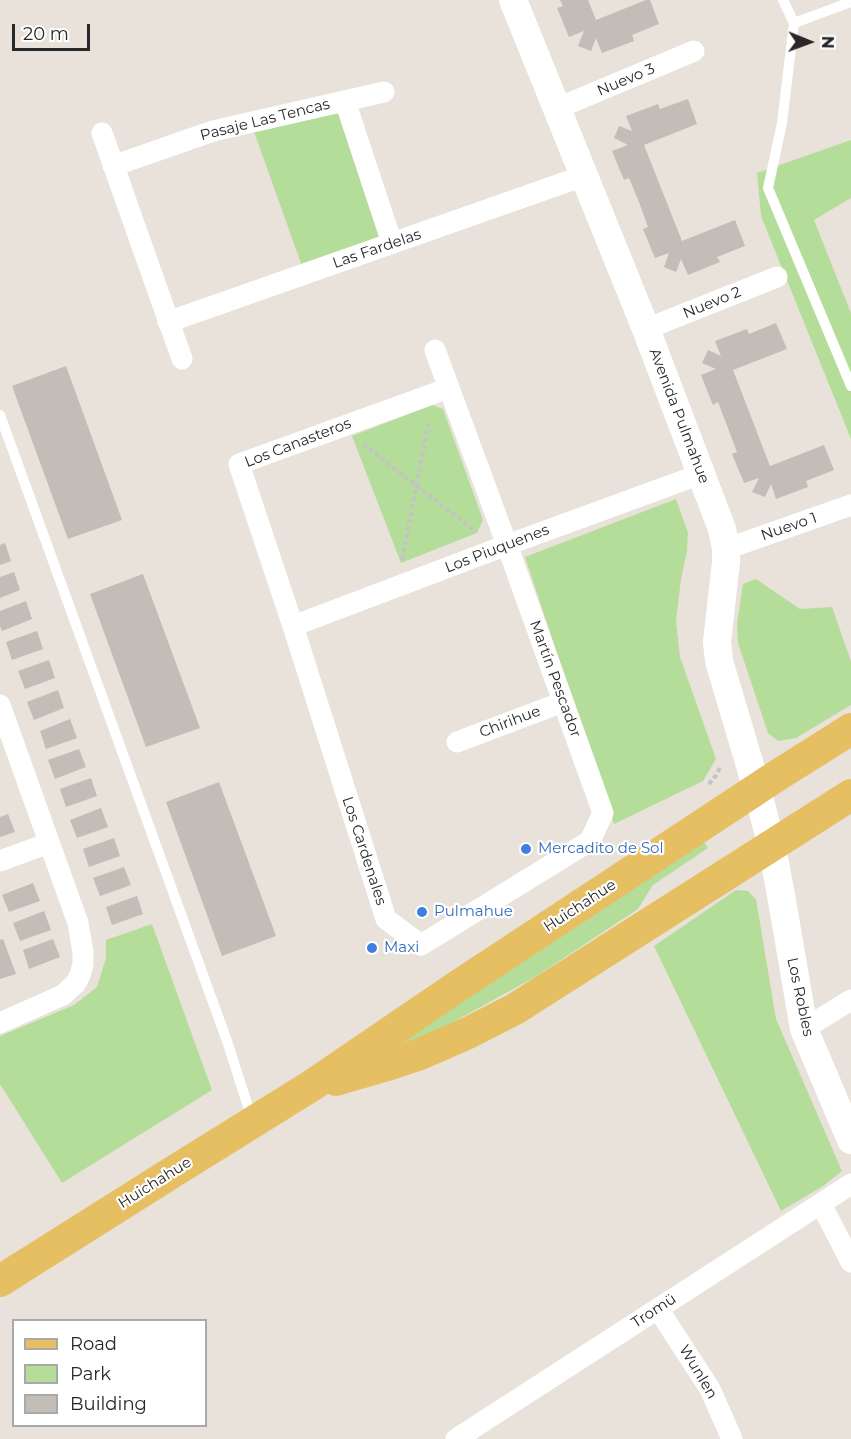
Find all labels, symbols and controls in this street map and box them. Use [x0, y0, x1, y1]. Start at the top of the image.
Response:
scale bar [15, 12, 93, 50]
north arrow [779, 12, 839, 72]
text: 20 m [23, 23, 69, 45]
text: N [818, 36, 837, 49]
street label: Nuevo 3 [594, 60, 658, 100]
street label: Pasaje Las Tencas [198, 95, 332, 145]
street label: Las Fardelas [330, 225, 424, 273]
street label: Nuevo 2 [680, 283, 744, 323]
street label: Avenida Pulmahue [645, 346, 713, 486]
street label: Los Canasteros [242, 414, 354, 472]
street label: Nuevo 1 [759, 509, 819, 545]
street label: Los Piuquenes [442, 521, 552, 577]
street label: Martín Pescador [525, 618, 585, 740]
street label: Chirihue [477, 702, 543, 742]
street label: Los Cardenales [338, 794, 390, 908]
place label: Mercadito de Sol [538, 840, 664, 858]
marker: Mercadito de Sol [519, 842, 533, 856]
street label: Huichahue [540, 876, 620, 936]
place label: Pulmahue [434, 903, 513, 921]
marker: Pulmahue [415, 905, 429, 919]
place label: Maxi [384, 939, 419, 957]
marker: Maxi [365, 941, 379, 955]
street label: Los Robles [783, 956, 817, 1038]
street label: Huichahue [115, 1153, 195, 1213]
street label: Tromü [628, 1290, 680, 1332]
legend [12, 1319, 207, 1427]
text: Road [70, 1333, 117, 1355]
street label: Wunlen [675, 1342, 721, 1402]
text: Park [70, 1363, 111, 1385]
text: Building [70, 1393, 147, 1415]

